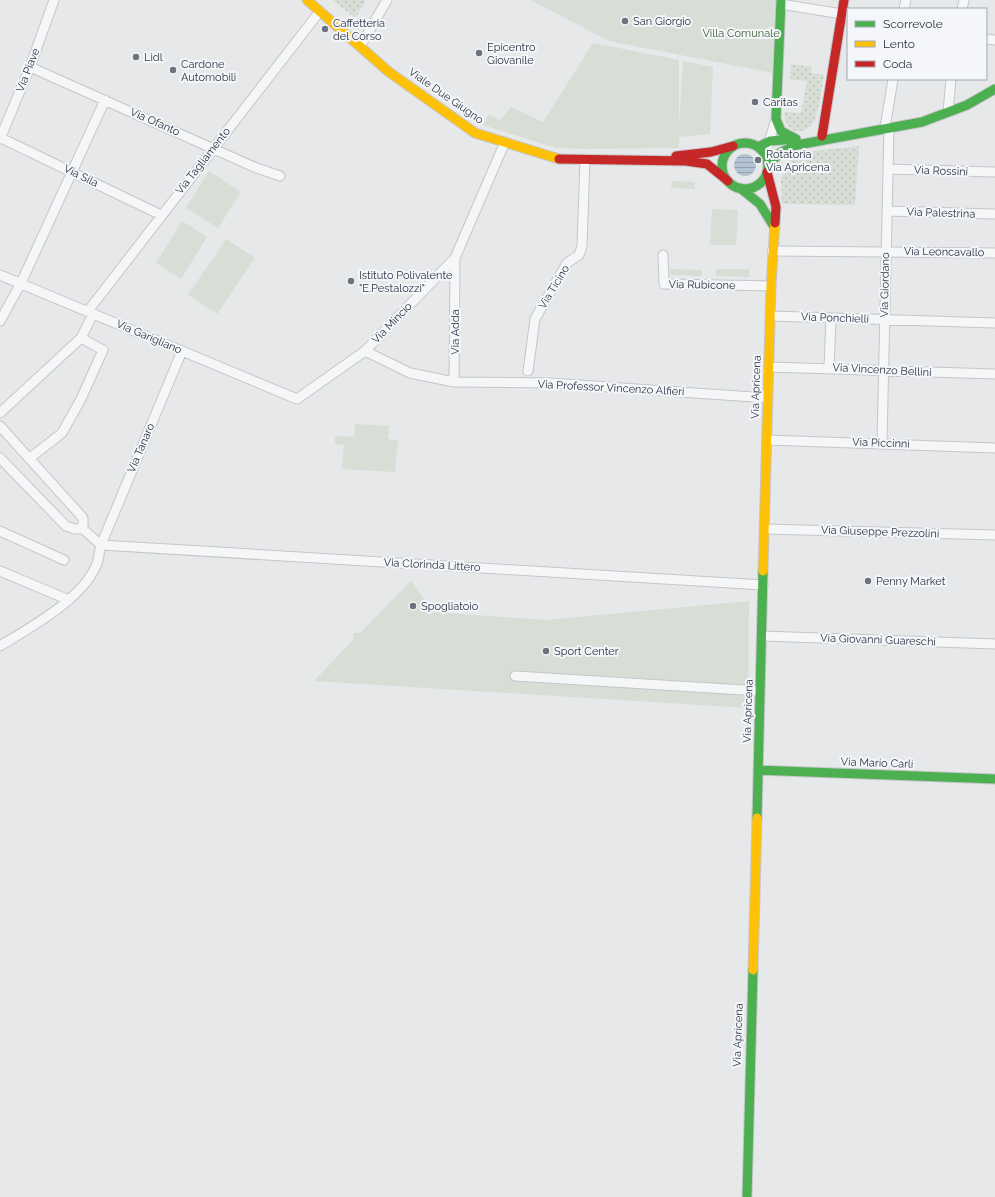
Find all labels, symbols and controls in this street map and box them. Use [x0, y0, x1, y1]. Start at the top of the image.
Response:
legend [847, 8, 987, 80]
place label: San Giorgio [633, 15, 692, 28]
marker: San Giorgio [620, 16, 630, 26]
place label: Caffetteria del Corso [333, 17, 385, 43]
text: Scorrevole [883, 17, 943, 31]
marker: Caffetteria del Corso [320, 24, 330, 34]
park label: Villa Comunale [702, 27, 780, 40]
text: Lento [883, 37, 915, 51]
place label: Epicentro Giovanile [487, 41, 536, 67]
street label: Via Piave [14, 46, 42, 94]
marker: Epicentro Giovanile [474, 48, 484, 58]
place label: Lidl [144, 51, 163, 64]
marker: Lidl [131, 52, 141, 62]
text: Coda [883, 57, 912, 71]
place label: Cardone Automobili [181, 58, 236, 84]
marker: Cardone Automobili [168, 65, 178, 75]
street label: Viale Due Giugno [406, 65, 486, 127]
place label: Caritas [763, 96, 798, 109]
marker: Caritas [750, 97, 760, 107]
street label: Via Ofanto [128, 105, 182, 139]
street label: Via Tagliamento [173, 125, 233, 197]
place label: Rotatoria Via Apricena [766, 148, 830, 174]
marker: Rotatoria Via Apricena [753, 155, 763, 165]
street label: Via Sila [62, 162, 100, 190]
street label: Via Rossini [914, 164, 968, 178]
street label: Via Palestrina [907, 205, 975, 221]
street label: Via Leoncavallo [904, 245, 985, 259]
street label: Via Giordano [878, 252, 892, 318]
street label: Via Ticino [536, 262, 572, 311]
place label: Istituto Polivalente "E.Pestalozzi" [359, 269, 453, 295]
marker: Istituto Polivalente "E.Pestalozzi" [346, 276, 356, 286]
street label: Via Rubicone [668, 278, 736, 292]
street label: Via Mincio [369, 299, 415, 346]
street label: Via Adda [449, 309, 462, 355]
street label: Via Ponchielli [801, 310, 869, 326]
street label: Via Garigliano [114, 317, 184, 357]
street label: Via Apricena [748, 355, 764, 419]
street label: Via Vincenzo Bellini [832, 361, 932, 379]
street label: Via Professor Vincenzo Alfieri [537, 378, 685, 398]
street label: Via Tanaro [125, 421, 157, 475]
street label: Via Piccinni [852, 435, 910, 451]
street label: Via Giuseppe Prezzolini [821, 523, 939, 541]
street label: Via Clorinda Littero [383, 556, 481, 574]
place label: Penny Market [876, 575, 946, 588]
marker: Penny Market [863, 576, 873, 586]
place label: Spogliatoio [421, 600, 479, 613]
marker: Spogliatoio [408, 601, 418, 611]
street label: Via Giovanni Guareschi [820, 631, 936, 649]
place label: Sport Center [554, 645, 619, 658]
marker: Sport Center [541, 646, 551, 656]
street label: Via Apricena [740, 679, 756, 743]
street label: Via Mario Carli [840, 755, 914, 771]
street label: Via Apricena [730, 1003, 746, 1067]

